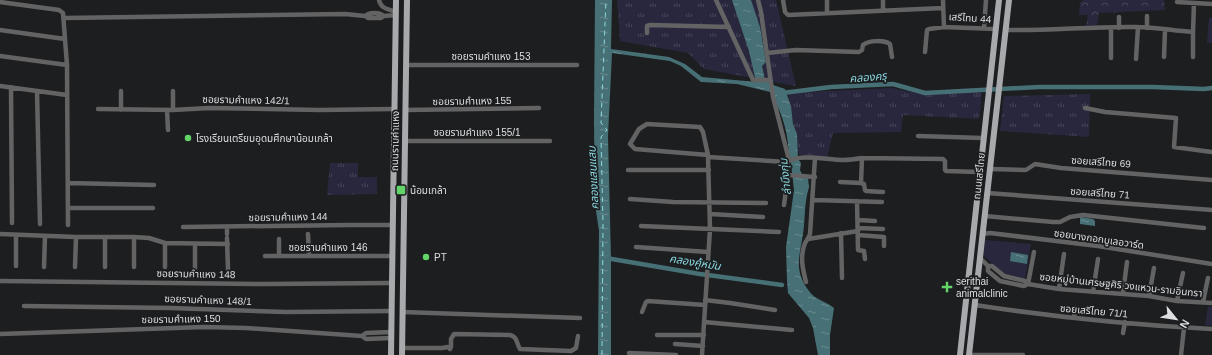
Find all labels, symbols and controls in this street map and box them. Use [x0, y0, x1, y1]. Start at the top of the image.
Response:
street label: เสรีไทน 44 [948, 11, 992, 25]
street label: ซอยรามคำแหง 153 [452, 51, 531, 62]
water label: คลองครุ [849, 69, 889, 86]
street label: ซอยรามคำแหง 142/1 [202, 94, 290, 106]
street label: ซอยรามคำแหง 155 [432, 95, 512, 107]
street label: ถนนรามคำแหง [389, 111, 401, 171]
street label: ซอยรามคำแหง 155/1 [433, 127, 521, 138]
marker: โรงเรียนเตรียมอุดมศึกษาน้อมเกล้า [183, 133, 193, 143]
place label: โรงเรียนเตรียมอุดมศึกษาน้อมเกล้า [196, 133, 333, 145]
water label: คลองแสนแสบ [585, 145, 601, 210]
street label: ถนนเสรีไทย [971, 152, 987, 200]
street label: ซอยเสรีไทย 69 [1071, 154, 1132, 170]
water label: ลำบึงกุ่ม [777, 157, 794, 196]
marker: น้อมเกล้า [395, 184, 407, 196]
place label: น้อมเกล้า [410, 185, 447, 196]
street label: ซอยเสรีไทย 71 [1070, 185, 1131, 201]
street label: ซอยรามคำแหง 144 [248, 211, 328, 223]
street label: ซอยบางกอกบูเลอวาร์ด [1053, 227, 1145, 252]
street label: ซอยรามคำแหง 146 [289, 242, 368, 253]
marker: PT [421, 252, 431, 262]
place label: PT [434, 252, 447, 263]
water label: คลองคู้หมัน [668, 252, 723, 273]
street label: ซอยรามคำแหง 148 [156, 268, 236, 280]
street label: ซอยหมู่บ้านเศรษฐศิริ วงแหวน-รามอินทรา [1039, 270, 1203, 300]
place label: serithai animalclinic [956, 276, 1008, 299]
marker: serithai animalclinic [941, 281, 953, 293]
street label: ซอยรามคำแหง 148/1 [164, 293, 252, 307]
north arrow [1156, 299, 1196, 339]
street label: ซอยเสรีไทย 71/1 [1060, 303, 1129, 319]
street label: ซอยรามคำแหง 150 [141, 313, 221, 325]
text: N [1177, 318, 1192, 330]

